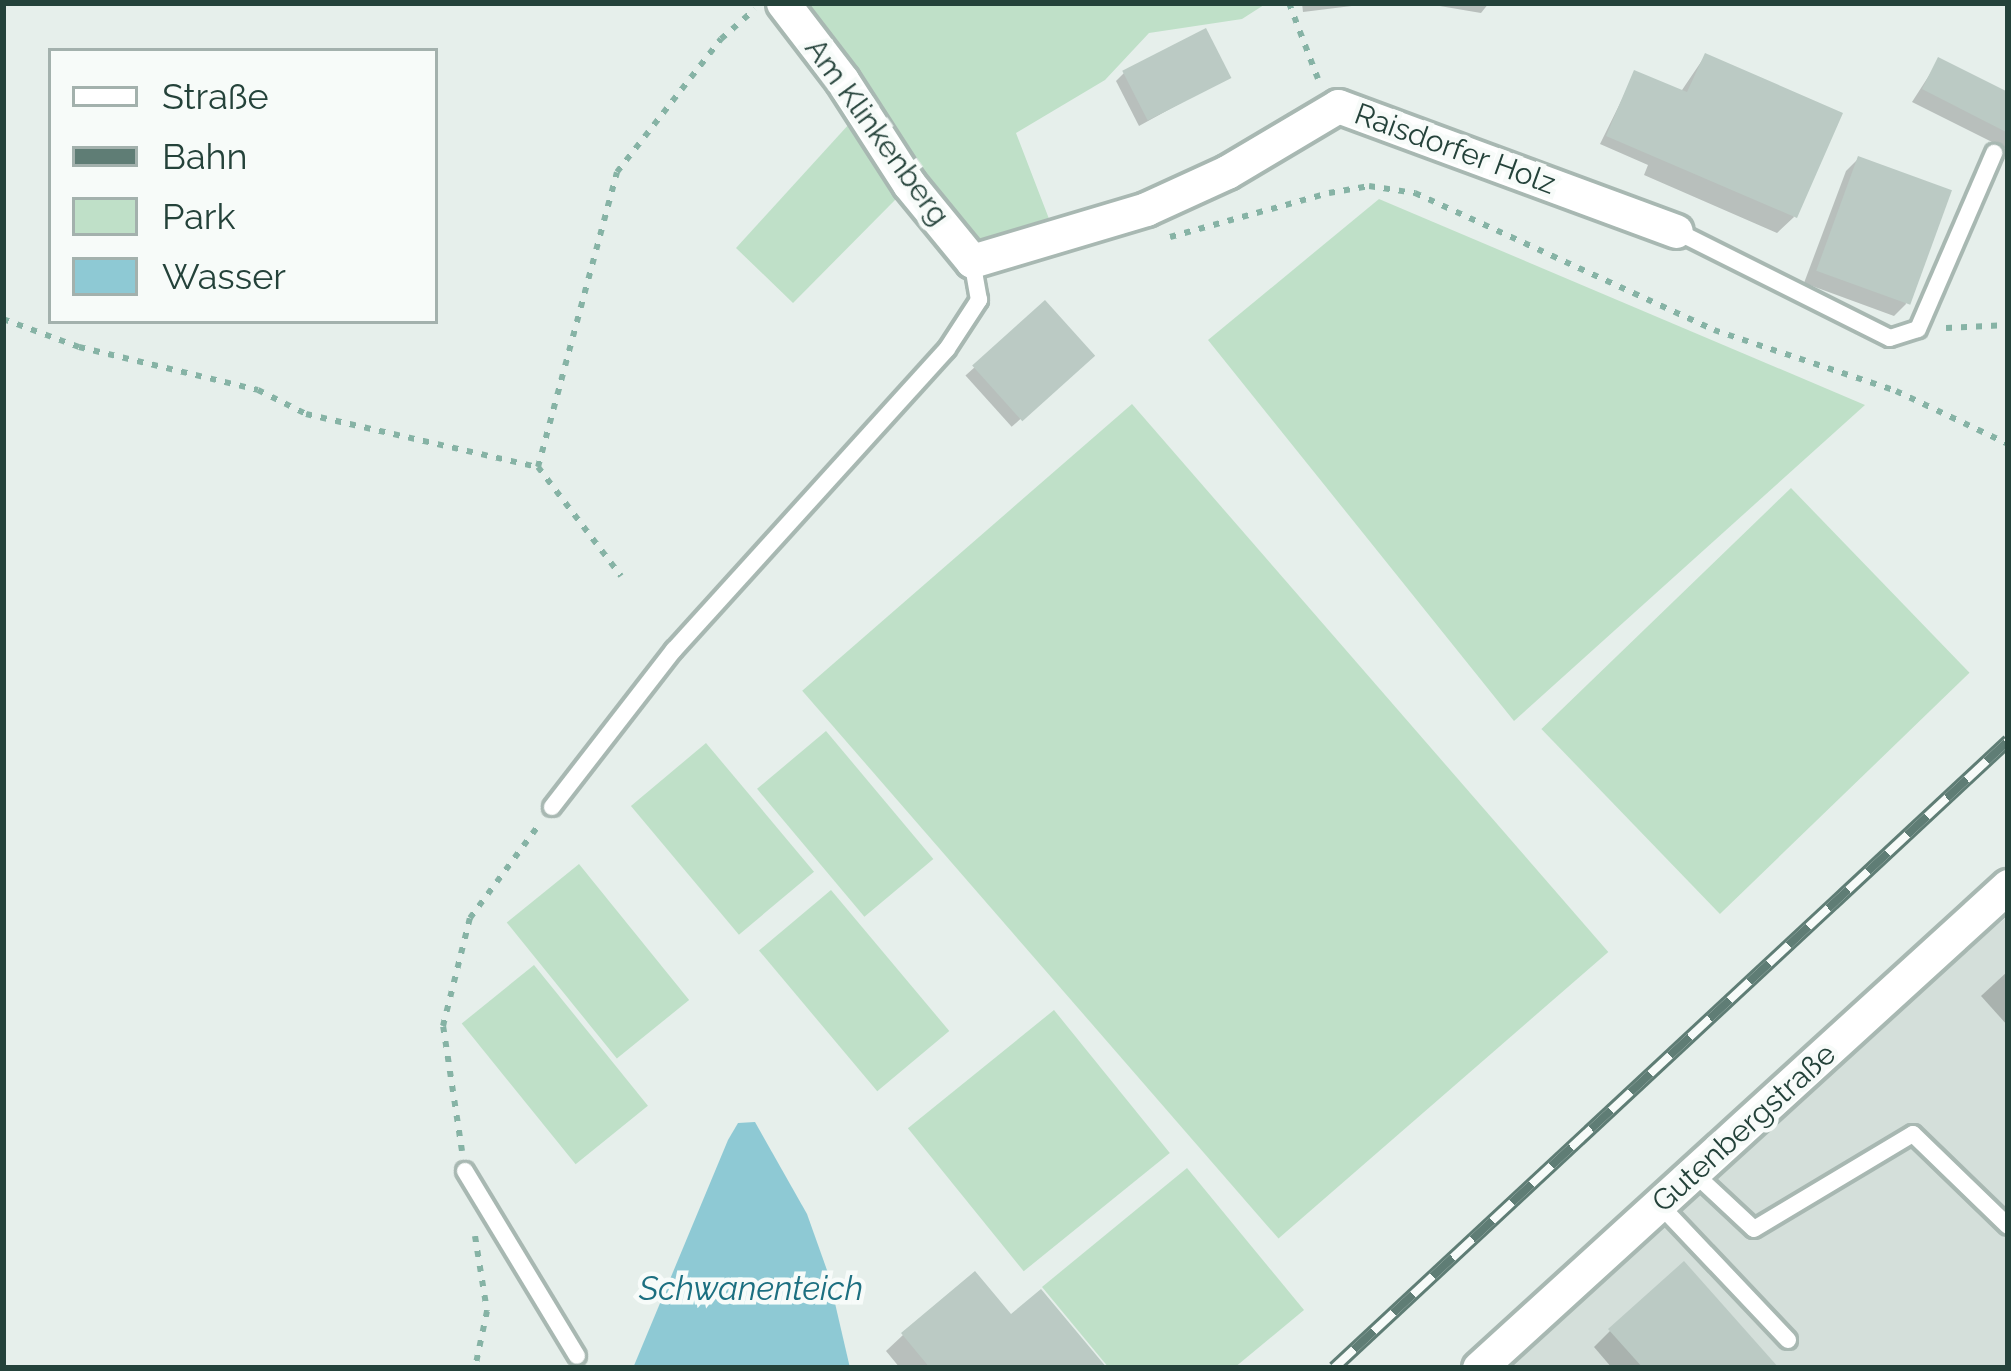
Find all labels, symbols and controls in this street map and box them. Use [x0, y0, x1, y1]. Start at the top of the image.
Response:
street label: Am Klinkenberg [797, 32, 957, 232]
legend [48, 48, 438, 324]
text: Straße [162, 75, 269, 117]
street label: Raisdorfer Holz [1349, 96, 1561, 202]
text: Bahn [162, 135, 248, 177]
text: Park [162, 195, 236, 237]
text: Wasser [162, 255, 286, 297]
street label: Gutenbergstraße [1645, 1036, 1843, 1220]
water label: Schwanenteich [639, 1269, 863, 1309]

